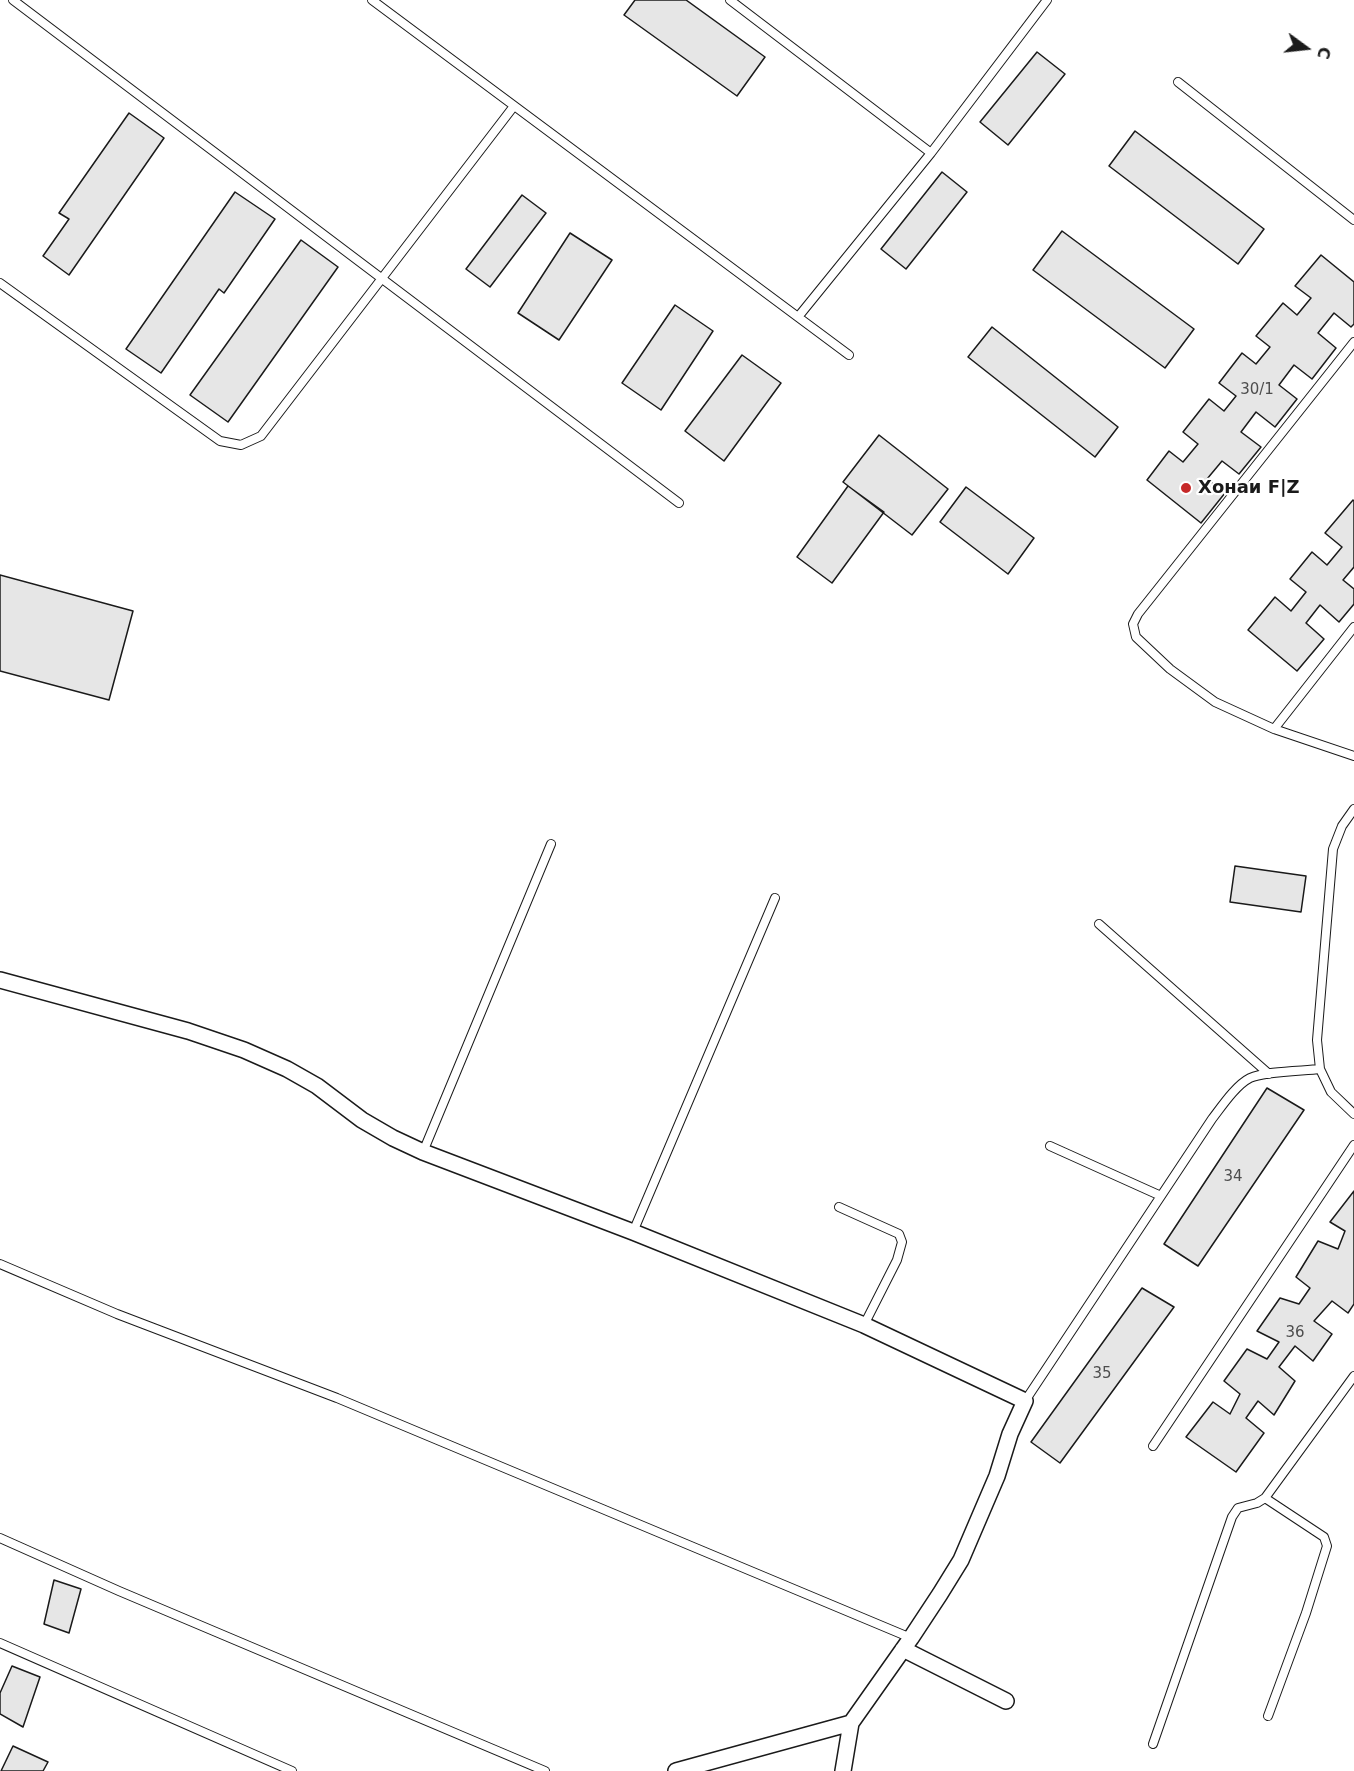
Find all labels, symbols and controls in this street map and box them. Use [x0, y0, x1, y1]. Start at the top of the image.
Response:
north arrow [1276, 18, 1336, 78]
text: С [1313, 45, 1335, 61]
house number: 30/1 [1240, 381, 1274, 399]
place label: Хонаи F|Z [1198, 477, 1300, 499]
marker: Хонаи F|Z [1179, 481, 1193, 495]
house number: 34 [1223, 1168, 1243, 1186]
house number: 36 [1285, 1324, 1305, 1342]
house number: 35 [1092, 1365, 1112, 1383]

